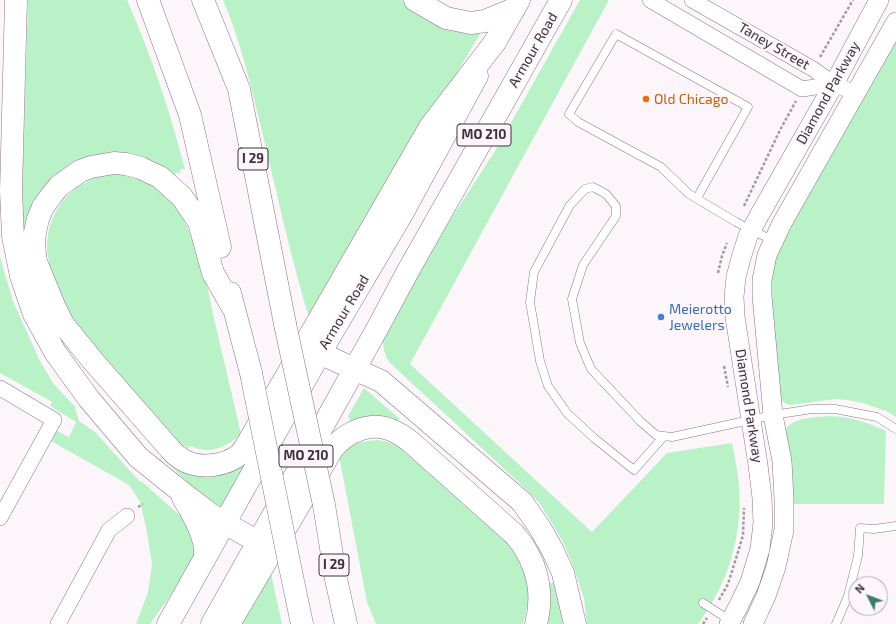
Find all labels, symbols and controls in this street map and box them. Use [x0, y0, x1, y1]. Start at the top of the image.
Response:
street label: Armour Road [505, 10, 561, 90]
street label: Taney Street [735, 19, 813, 73]
street label: Diamond Parkway [793, 39, 863, 147]
place label: Old Chicago [654, 91, 728, 107]
marker: Old Chicago [641, 94, 651, 104]
road number: MO 210 [457, 124, 511, 146]
road number: I 29 [238, 148, 268, 170]
street label: Armour Road [315, 272, 373, 352]
place label: Meierotto Jewelers [669, 301, 732, 334]
marker: Meierotto Jewelers [656, 312, 666, 322]
street label: Diamond Parkway [732, 348, 766, 464]
road number: MO 210 [279, 445, 333, 467]
road number: I 29 [319, 554, 349, 576]
north arrow [848, 576, 888, 616]
text: N [852, 581, 867, 596]

